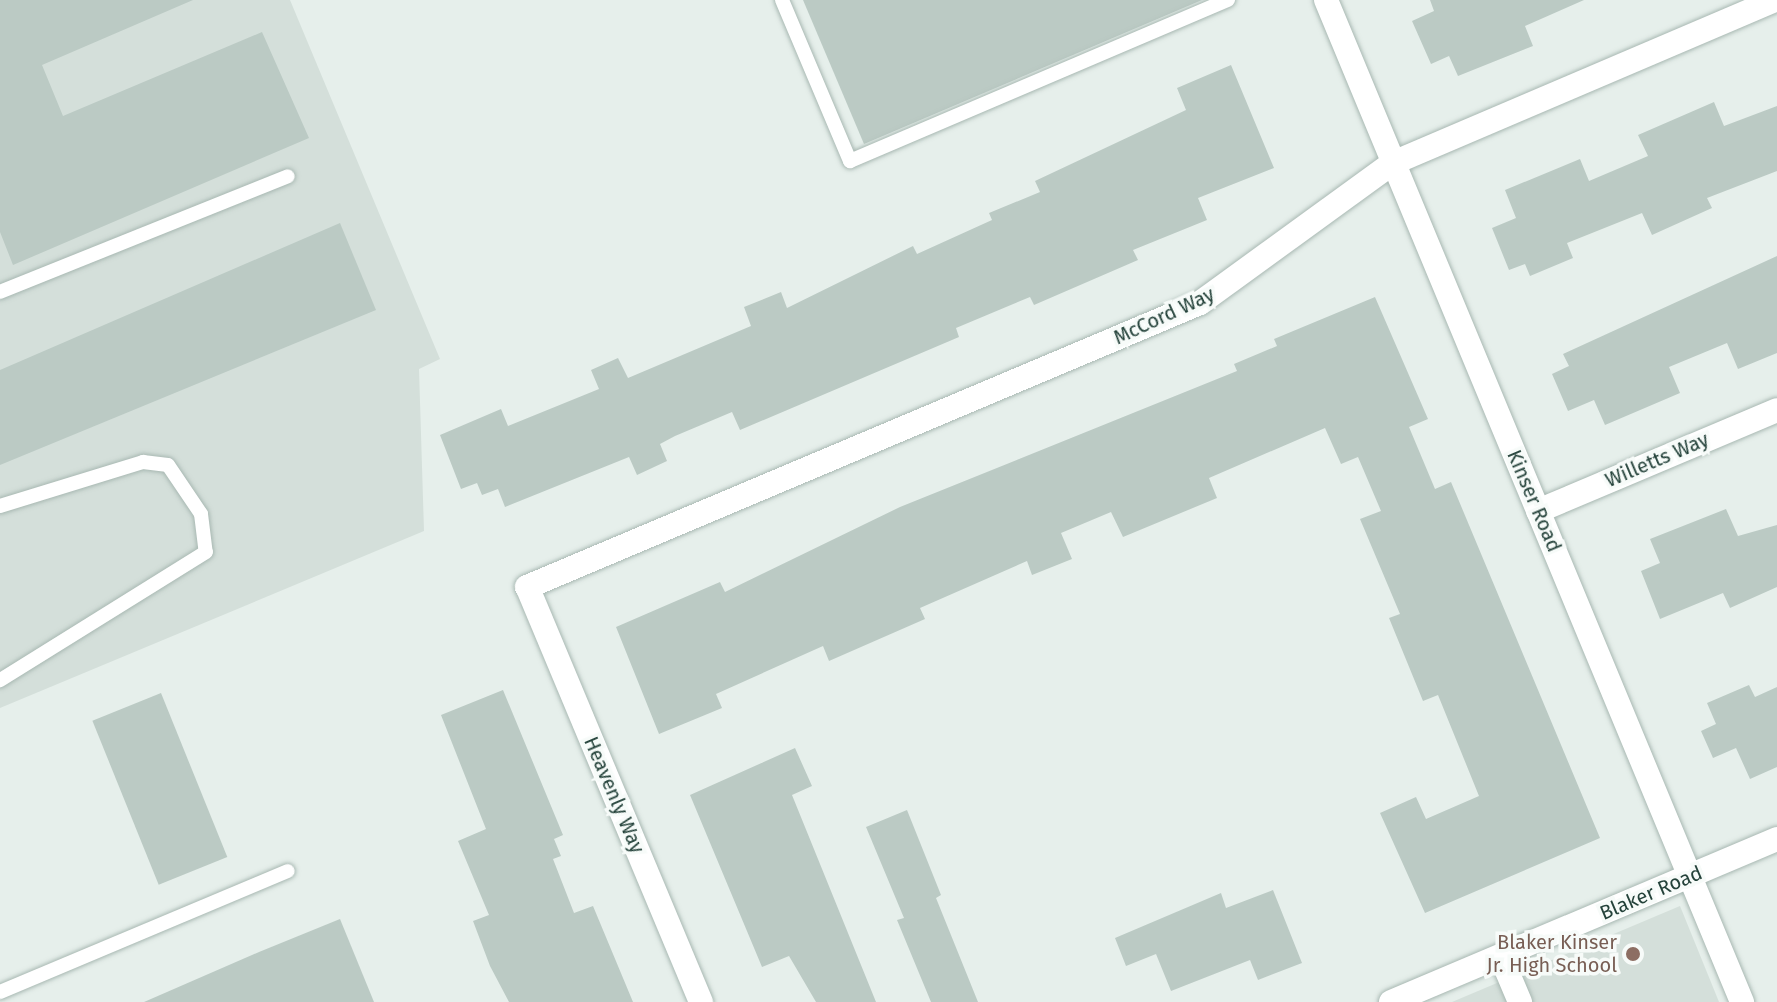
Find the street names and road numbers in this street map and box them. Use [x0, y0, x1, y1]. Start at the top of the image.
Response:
street label: McCord Way [1110, 282, 1218, 350]
street label: Willetts Way [1602, 427, 1712, 493]
street label: Kinser Road [1502, 446, 1566, 556]
street label: Heavenly Way [579, 733, 649, 857]
street label: Blaker Road [1596, 861, 1706, 925]

